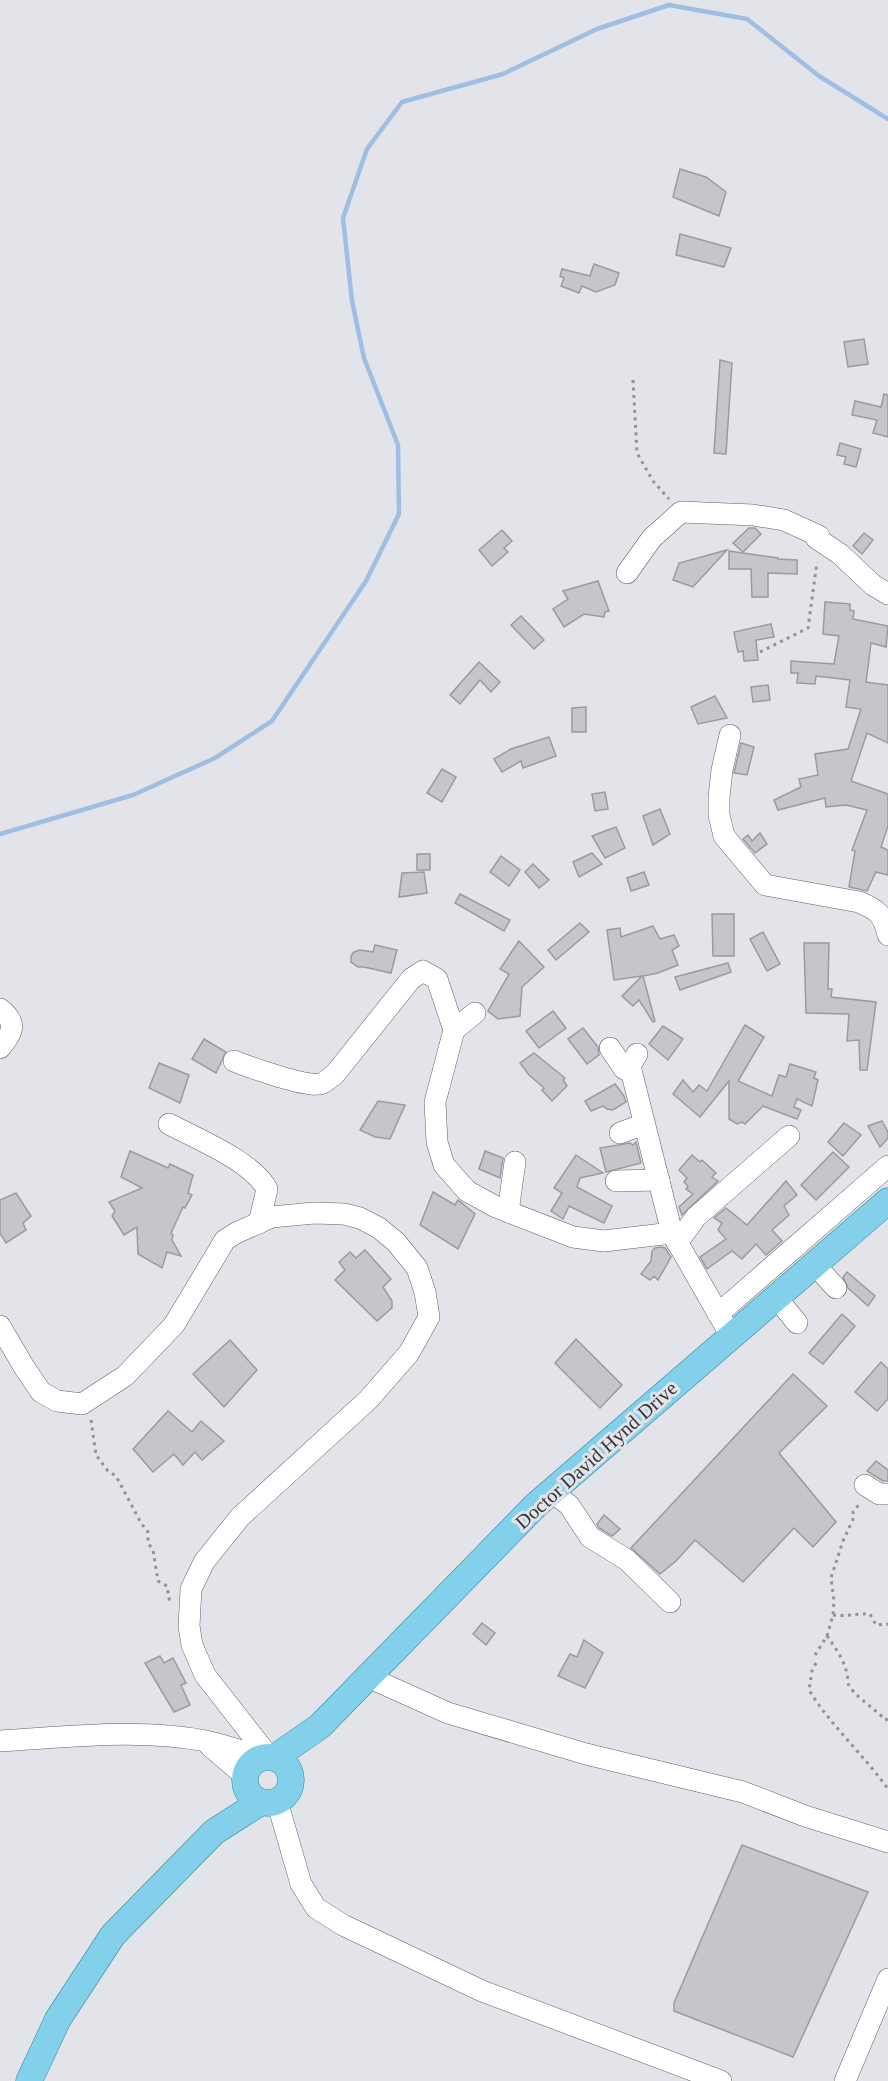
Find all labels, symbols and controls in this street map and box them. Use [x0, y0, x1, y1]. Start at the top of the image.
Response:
street label: Doctor David Hynd Drive [511, 1377, 682, 1534]

